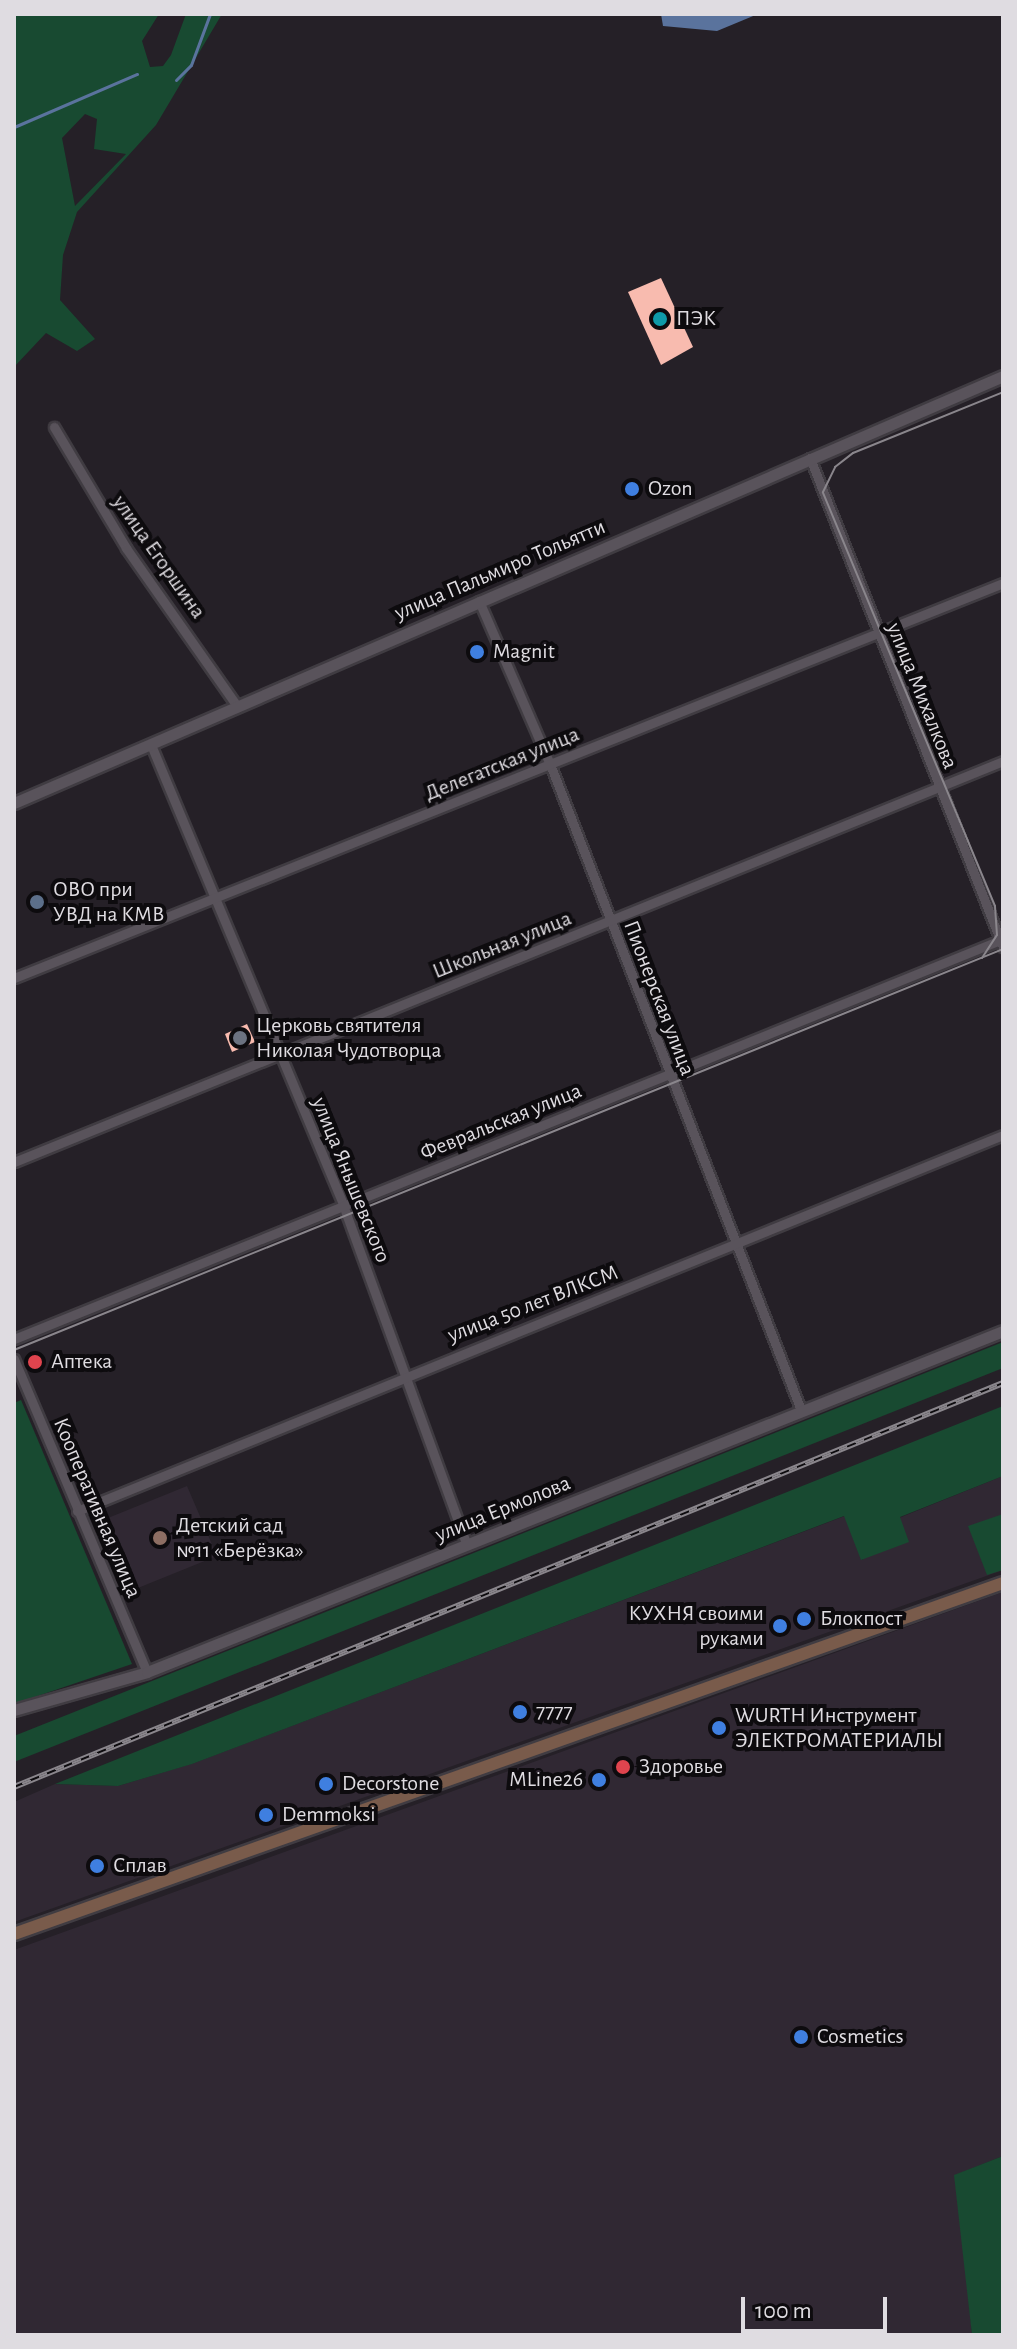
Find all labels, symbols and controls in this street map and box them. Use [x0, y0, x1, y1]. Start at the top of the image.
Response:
place label: ПЭК [676, 306, 716, 332]
marker: ПЭК [651, 310, 669, 328]
place label: Ozon [648, 476, 693, 502]
marker: Ozon [623, 480, 641, 498]
street label: улица Егоршина [107, 490, 211, 624]
street label: улица Пальмиро Тольятти [391, 514, 609, 626]
street label: улица Михалкова [881, 619, 963, 773]
place label: Magnit [493, 639, 555, 665]
marker: Magnit [468, 643, 486, 661]
street label: Делегатская улица [421, 721, 583, 807]
place label: ОВО при УВД на КМВ [53, 876, 164, 928]
marker: ОВО при УВД на КМВ [28, 893, 46, 911]
street label: Школьная улица [429, 905, 575, 985]
street label: Пионерская улица [617, 917, 701, 1079]
place label: Церковь святителя Николая Чудотворца [256, 1012, 441, 1064]
marker: Церковь святителя Николая Чудотворца [231, 1029, 249, 1047]
street label: Февральская улица [416, 1078, 586, 1166]
street label: улица Янышевского [306, 1094, 396, 1266]
street label: улица 50 лет ВЛКСМ [444, 1259, 622, 1349]
place label: Аптека [51, 1349, 112, 1375]
marker: Аптека [26, 1353, 44, 1371]
street label: Кооперативная улица [47, 1414, 147, 1602]
street label: улица Ермолова [432, 1470, 574, 1548]
place label: Детский сад №11 «Берёзка» [176, 1512, 304, 1564]
marker: Детский сад №11 «Берёзка» [151, 1529, 169, 1547]
place label: КУХНЯ своими руками [628, 1600, 764, 1652]
place label: Блокпост [820, 1606, 902, 1632]
marker: Блокпост [795, 1610, 813, 1628]
marker: КУХНЯ своими руками [771, 1617, 789, 1635]
place label: 7777 [536, 1699, 573, 1725]
place label: WURTH Инструмент ЭЛЕКТРОМАТЕРИАЛЫ [735, 1702, 943, 1754]
marker: 7777 [511, 1703, 529, 1721]
marker: WURTH Инструмент ЭЛЕКТРОМАТЕРИАЛЫ [710, 1719, 728, 1737]
place label: Здоровье [639, 1754, 723, 1780]
marker: Здоровье [614, 1758, 632, 1776]
place label: MLine26 [509, 1767, 583, 1793]
place label: Decorstone [342, 1771, 439, 1797]
marker: MLine26 [590, 1771, 608, 1789]
marker: Decorstone [317, 1775, 335, 1793]
place label: Demmoksi [282, 1802, 376, 1828]
marker: Demmoksi [257, 1806, 275, 1824]
place label: Сплав [113, 1853, 167, 1879]
marker: Сплав [88, 1857, 106, 1875]
place label: Cosmetics [817, 2024, 904, 2050]
marker: Cosmetics [792, 2028, 810, 2046]
scale bar [745, 2281, 891, 2331]
text: 100 m [755, 2299, 812, 2323]

